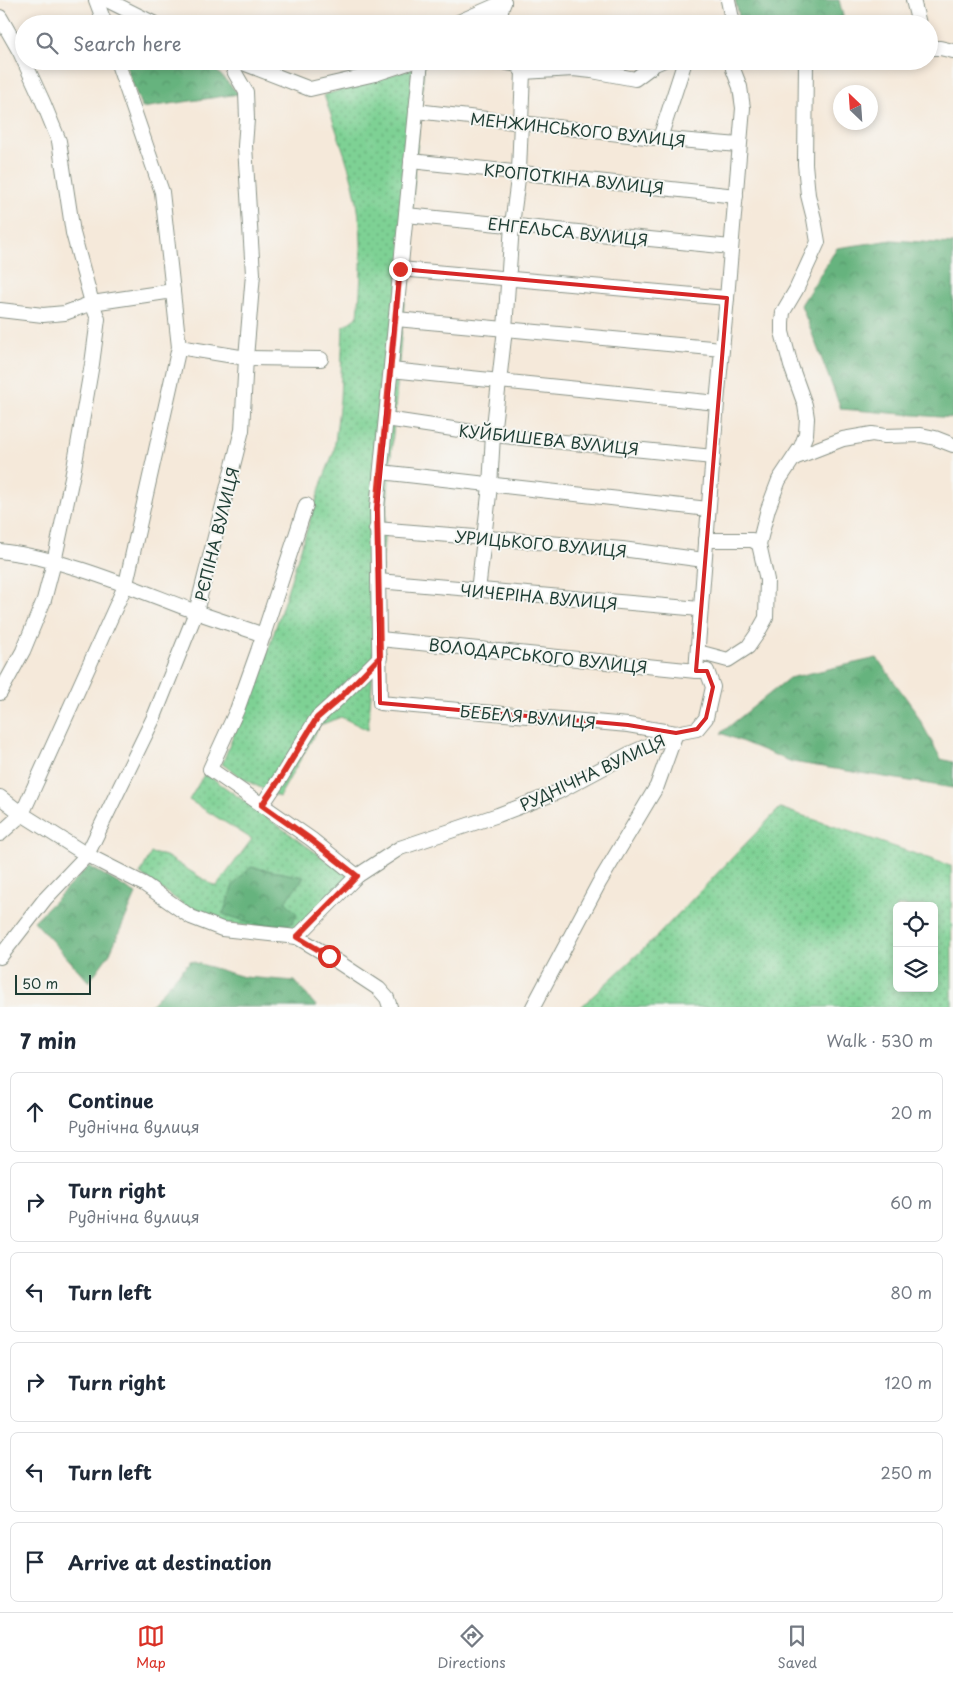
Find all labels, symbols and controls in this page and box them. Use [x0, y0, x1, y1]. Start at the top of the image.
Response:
search box [15, 15, 938, 70]
icon: search [33, 29, 61, 57]
text: Search here [73, 29, 182, 57]
north arrow [833, 85, 878, 130]
street label: МЕНЖИНСЬКОГО ВУЛИЦЯ [469, 106, 687, 152]
street label: КРОПОТКІНА ВУЛИЦЯ [483, 157, 665, 199]
street label: ЕНГЕЛЬСА ВУЛИЦЯ [487, 211, 649, 251]
route end [389, 258, 412, 281]
street label: КУЙБИШЕВА ВУЛИЦЯ [458, 418, 640, 460]
street label: РЄПІНА ВУЛИЦЯ [188, 465, 244, 603]
street label: УРИЦЬКОГО ВУЛИЦЯ [454, 524, 628, 562]
street label: ЧИЧЕРІНА ВУЛИЦЯ [459, 577, 619, 615]
street label: ВОЛОДАРСЬКОГО ВУЛИЦЯ [427, 632, 649, 678]
street label: БЕБЕЛЯ ВУЛИЦЯ [459, 698, 597, 734]
street label: РУДНІЧНА ВУЛИЦЯ [515, 728, 669, 816]
map controls [893, 902, 938, 992]
button: locate [893, 902, 938, 947]
route start [318, 945, 341, 968]
button: layers [893, 947, 938, 992]
scale bar [15, 972, 91, 995]
text: 50 m [22, 973, 58, 994]
text: 7 min [20, 1024, 76, 1056]
text: Walk · 530 m [826, 1028, 933, 1052]
text: Continue [68, 1086, 154, 1114]
icon: ahead [21, 1098, 49, 1126]
text: 20 m [891, 1100, 932, 1124]
text: Руднічна вулиця [68, 1114, 200, 1138]
text: Turn right [68, 1176, 166, 1204]
icon: right [21, 1188, 49, 1216]
text: 60 m [890, 1190, 932, 1214]
text: Руднічна вулиця [68, 1204, 200, 1228]
icon: left [21, 1278, 49, 1306]
text: Turn left [68, 1278, 152, 1306]
text: 80 m [890, 1280, 932, 1304]
icon: right [21, 1368, 49, 1396]
text: Turn right [68, 1368, 166, 1396]
text: 120 m [885, 1370, 932, 1394]
icon: left [21, 1458, 49, 1486]
text: Turn left [68, 1458, 152, 1486]
text: 250 m [881, 1460, 932, 1484]
icon: arrive [21, 1548, 49, 1576]
text: Arrive at destination [68, 1548, 272, 1576]
tab: Map [136, 1622, 166, 1673]
tab: Directions [438, 1622, 506, 1673]
tab: Saved [777, 1622, 817, 1673]

